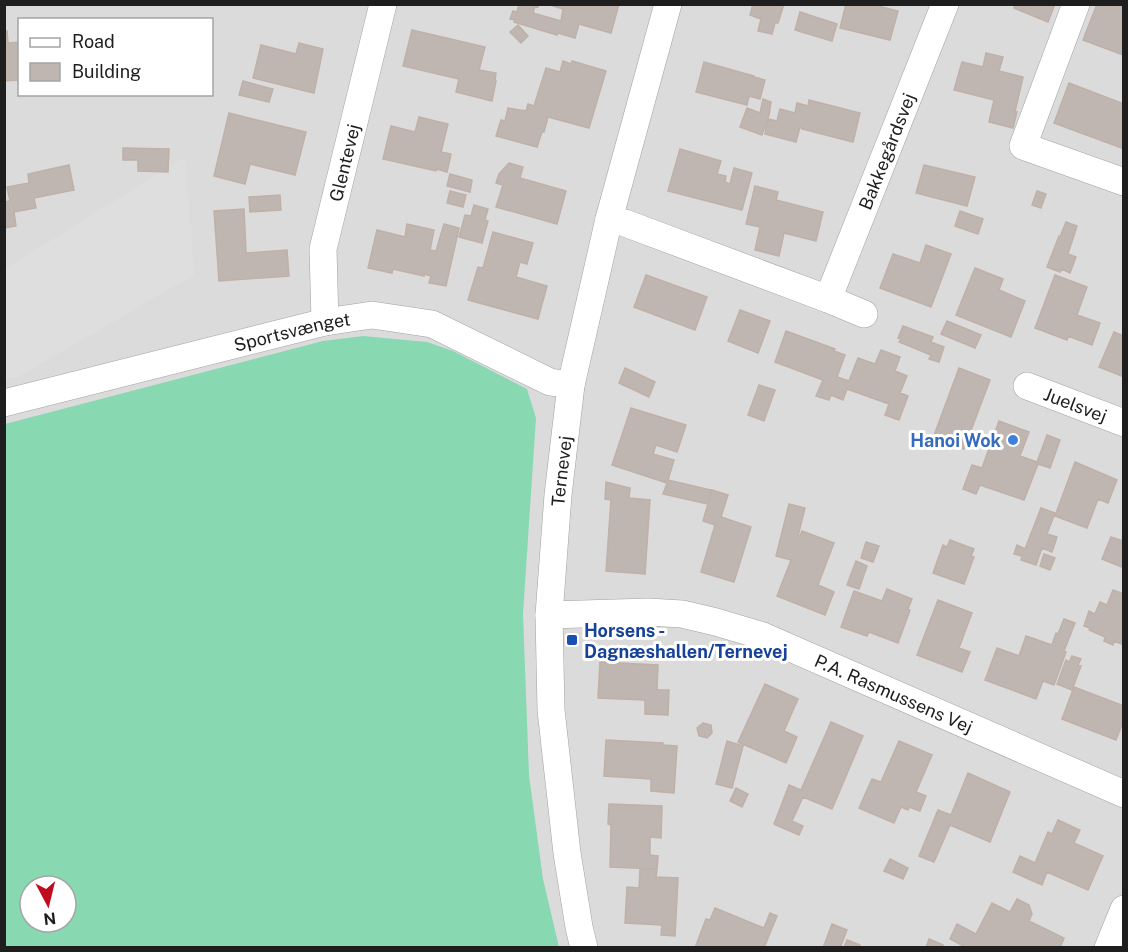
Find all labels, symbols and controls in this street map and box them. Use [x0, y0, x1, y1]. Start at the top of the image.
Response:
legend [18, 18, 213, 96]
text: Road [72, 31, 115, 52]
text: Building [72, 61, 141, 82]
street label: Bakkegårdsvej [854, 90, 919, 212]
street label: Glentevej [325, 122, 364, 203]
street label: Sportsvænget [232, 308, 352, 355]
street label: Juelsvej [1041, 383, 1110, 426]
place label: Hanoi Wok [910, 430, 1002, 451]
marker: Hanoi Wok [1006, 433, 1020, 447]
street label: Ternevej [547, 435, 575, 507]
place label: Horsens - Dagnæshallen/Ternevej [584, 620, 788, 662]
marker: Horsens - Dagnæshallen/Ternevej [565, 633, 579, 647]
street label: P.A. Rasmussens Vej [812, 650, 976, 737]
north arrow [18, 874, 78, 934]
text: N [42, 908, 57, 929]

